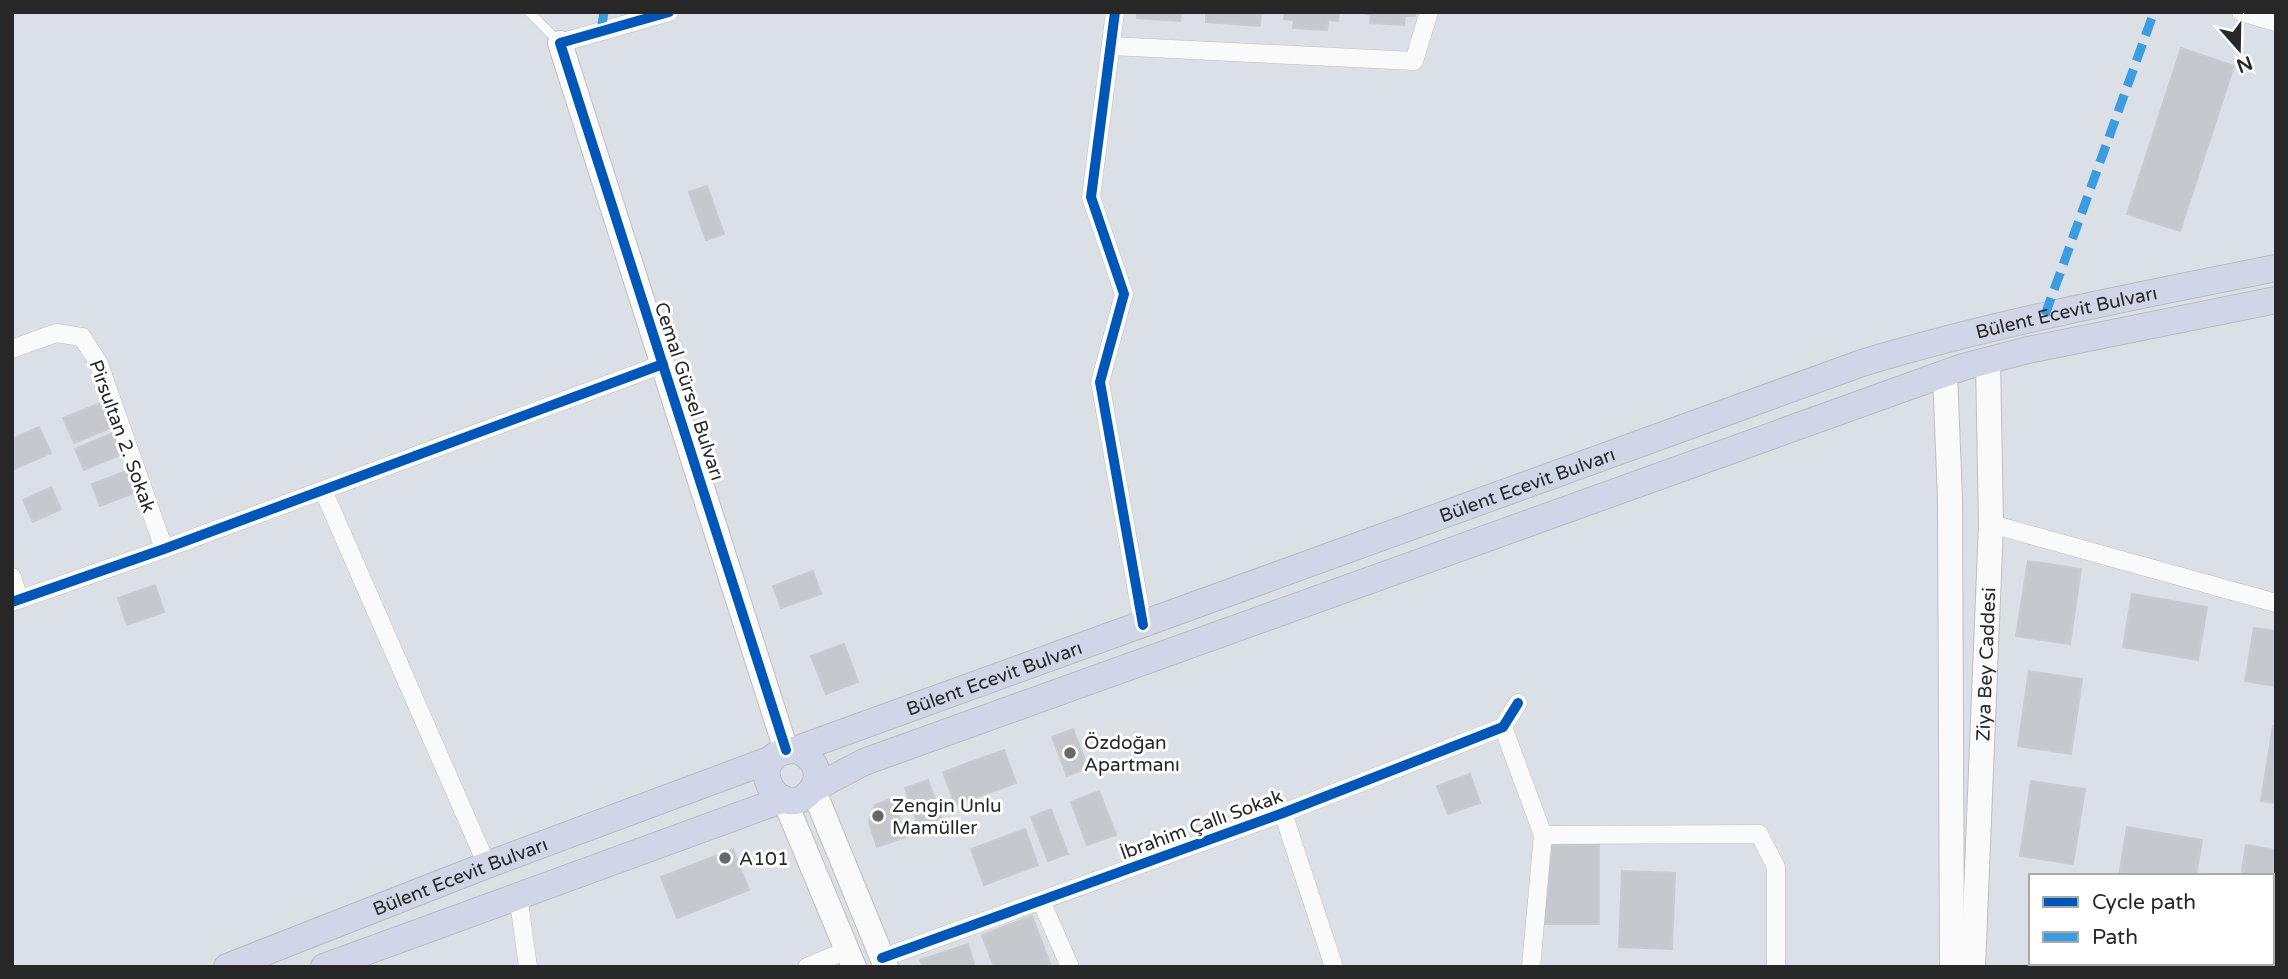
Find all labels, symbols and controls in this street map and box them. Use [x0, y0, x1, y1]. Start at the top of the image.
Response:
north arrow [2204, 14, 2274, 84]
text: N [2234, 51, 2255, 77]
street label: Bülent Ecevit Bulvarı [1973, 282, 2159, 344]
street label: Cemal Gürsel Bulvarı [650, 299, 728, 483]
street label: Pirsultan 2. Sokak [84, 357, 160, 516]
street label: Bülent Ecevit Bulvarı [1436, 444, 1618, 527]
street label: Ziya Bey Caddesi [1972, 587, 2000, 742]
street label: Bülent Ecevit Bulvarı [903, 637, 1085, 721]
place label: Özdoğan Apartmanı [1084, 732, 1180, 776]
marker: Özdoğan Apartmanı [1062, 745, 1078, 761]
street label: İbrahim Çallı Sokak [1117, 785, 1286, 865]
place label: Zengin Unlu Mamüller [892, 795, 1002, 839]
marker: Zengin Unlu Mamüller [870, 808, 886, 824]
street label: Bülent Ecevit Bulvarı [370, 834, 551, 921]
place label: A101 [739, 848, 789, 870]
marker: A101 [717, 850, 733, 866]
legend [2029, 874, 2274, 965]
text: Cycle path [2092, 890, 2196, 915]
text: Path [2092, 925, 2138, 950]

